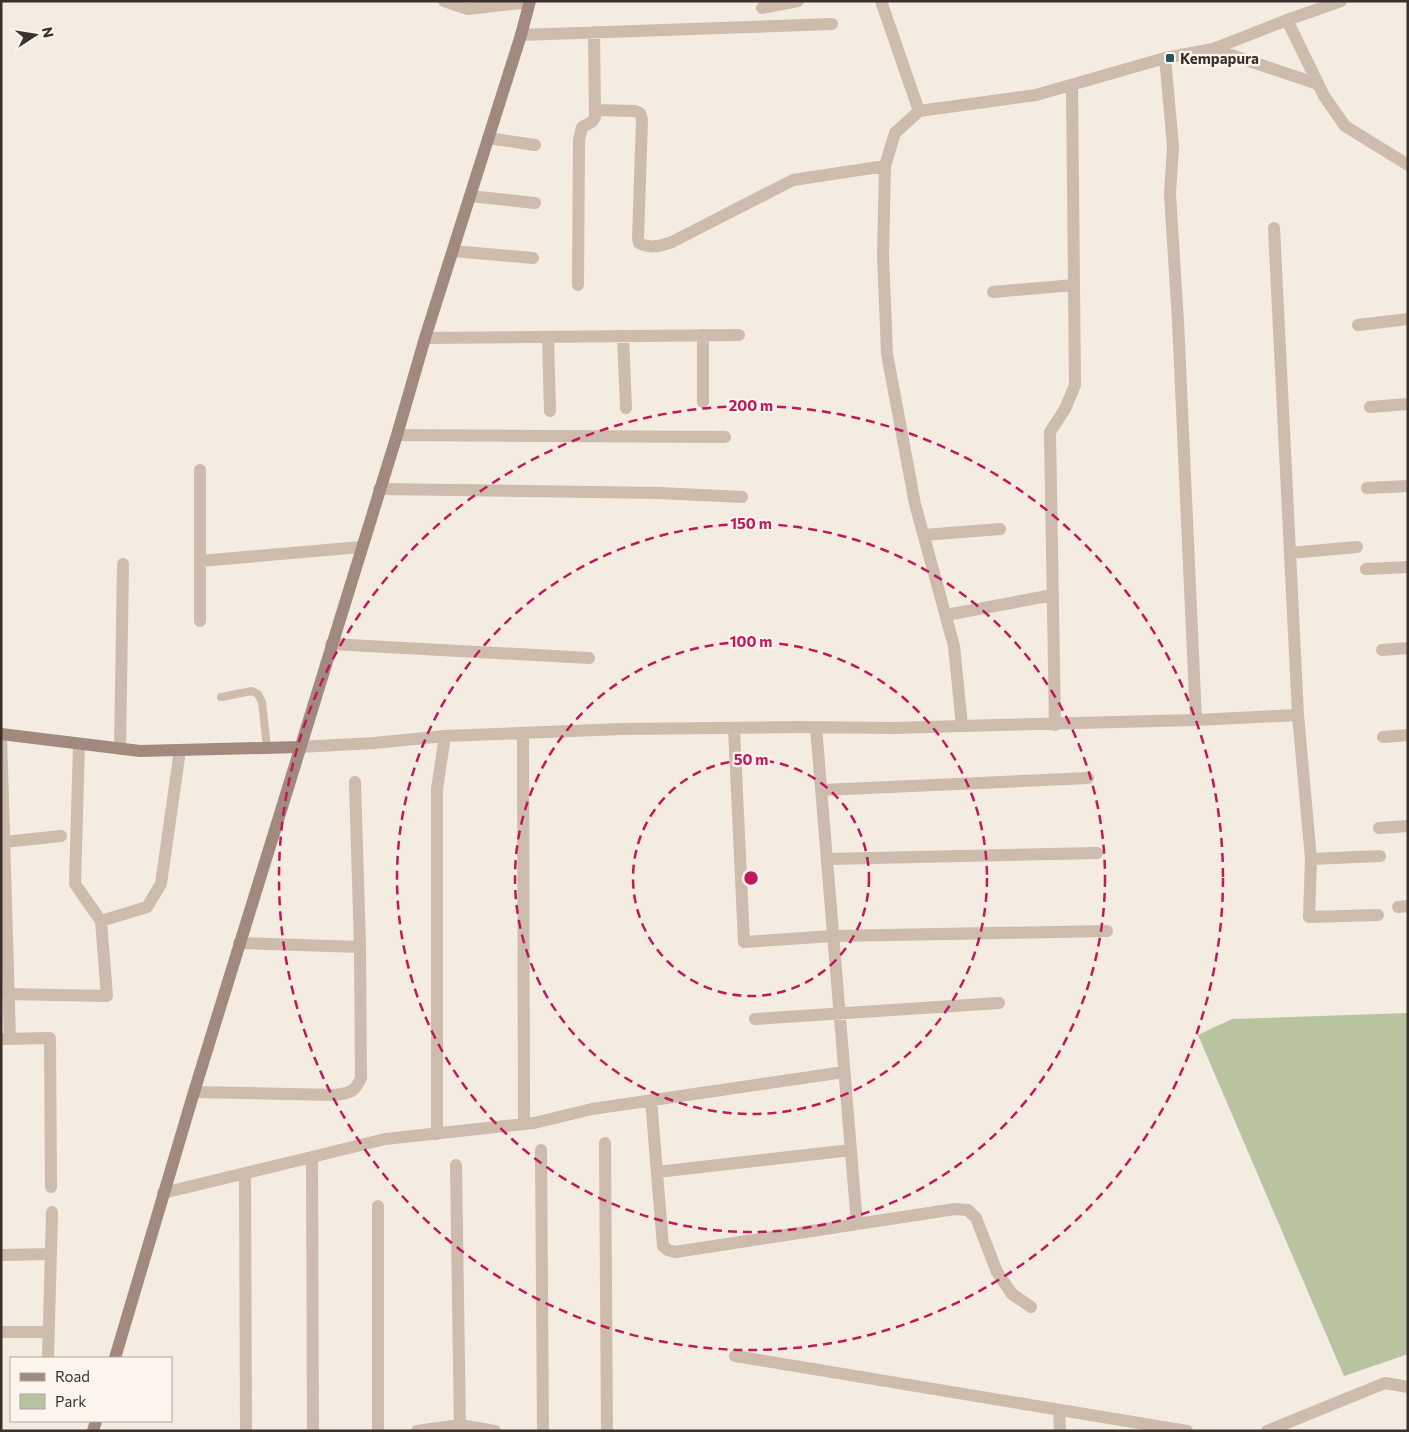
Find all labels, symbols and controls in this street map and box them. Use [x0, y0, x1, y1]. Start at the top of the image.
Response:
north arrow [10, 10, 60, 60]
text: N [39, 25, 58, 39]
place label: Kempapura [1180, 49, 1259, 67]
marker: Kempapura [1164, 52, 1176, 64]
text: 200 m [729, 396, 773, 414]
text: 150 m [730, 514, 772, 532]
text: 100 m [730, 632, 772, 650]
text: 50 m [734, 750, 768, 768]
centre of rings [742, 869, 760, 887]
legend [10, 1357, 172, 1422]
text: Road [55, 1367, 90, 1385]
text: Park [55, 1392, 86, 1410]

